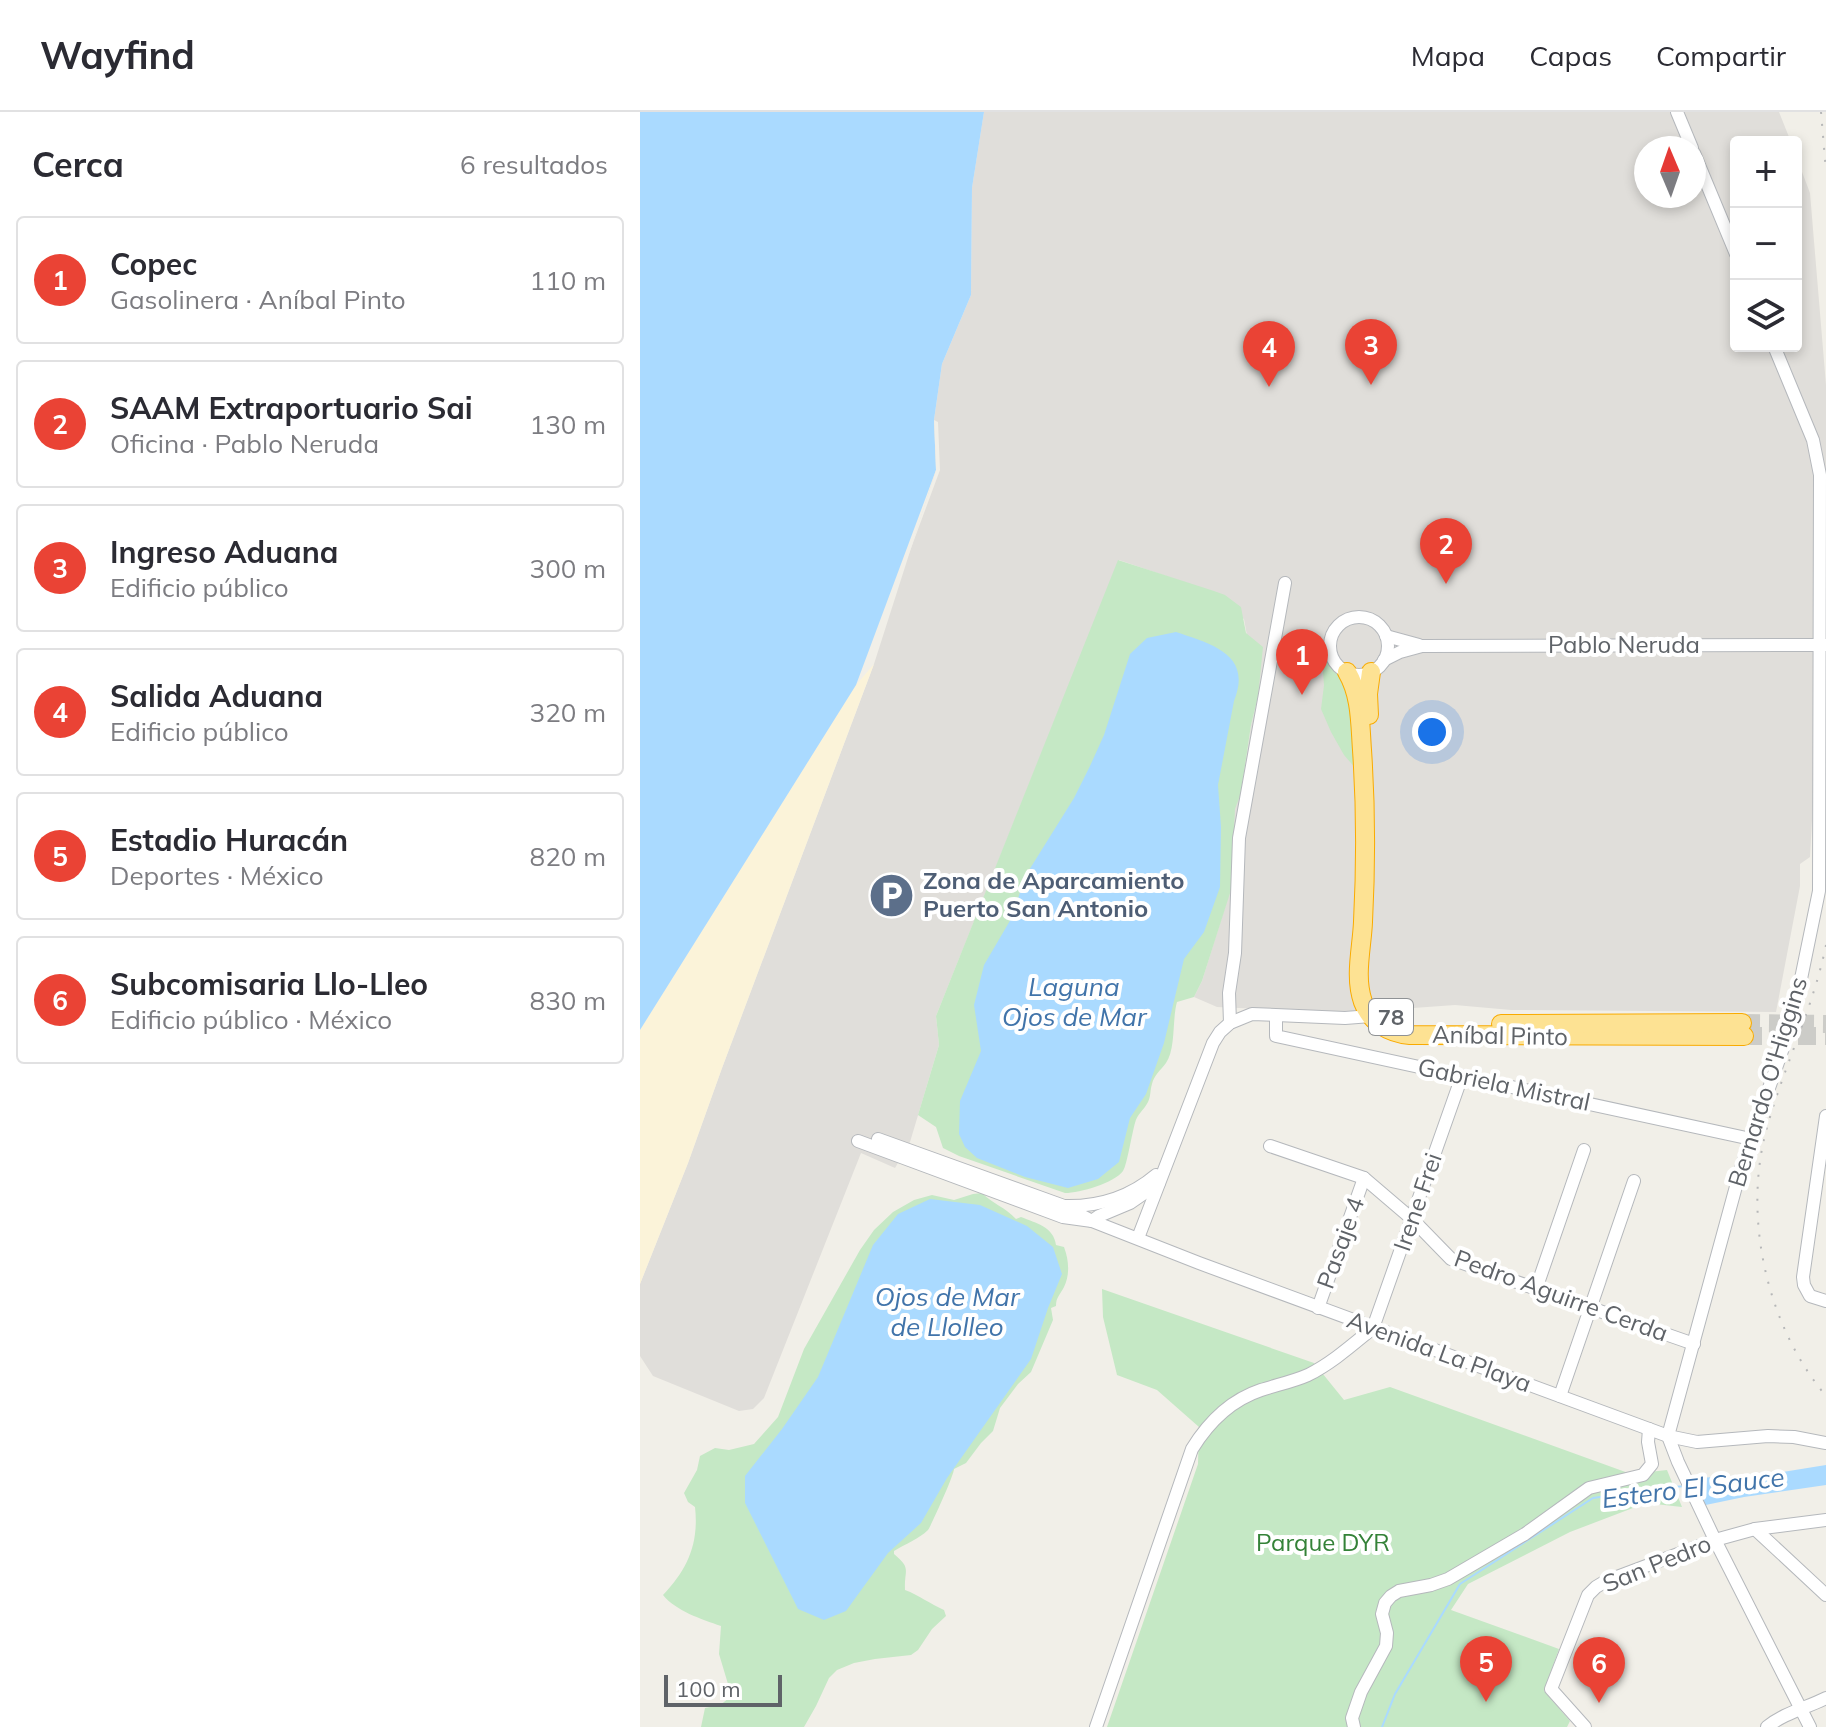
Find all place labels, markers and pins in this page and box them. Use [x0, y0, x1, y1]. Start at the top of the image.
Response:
pin: 3 [1345, 319, 1397, 385]
pin: 4 [1243, 321, 1295, 387]
pin: 2 [1420, 518, 1472, 584]
pin: 1 [1276, 629, 1328, 695]
place label: Zona de Aparcamiento Puerto San Antonio [923, 865, 1185, 923]
parking icon: Zona de Aparcamiento Puerto San Antonio [868, 871, 916, 919]
pin: 5 [1460, 1636, 1512, 1702]
pin: 6 [1573, 1637, 1625, 1703]

